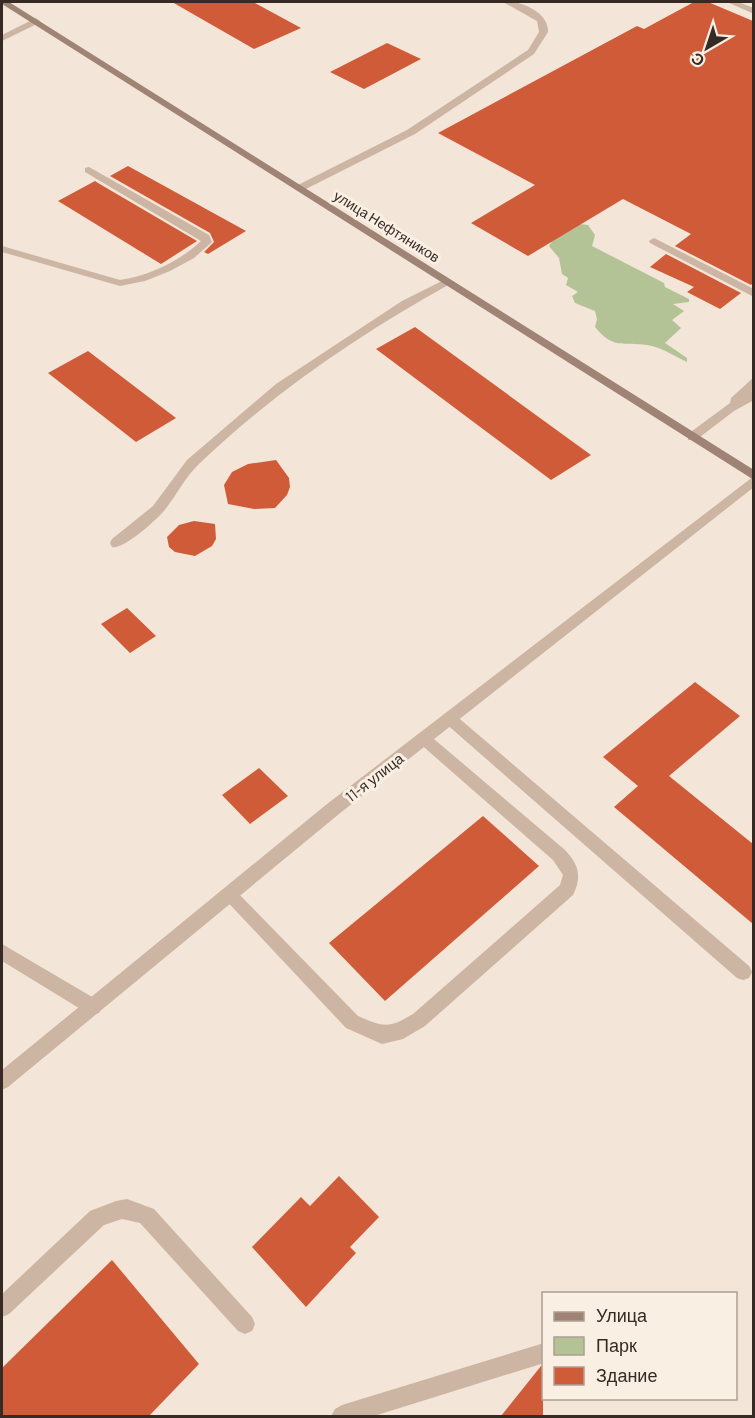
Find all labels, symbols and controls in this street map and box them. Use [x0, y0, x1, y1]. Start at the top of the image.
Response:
north arrow [677, 18, 737, 78]
text: С [686, 49, 708, 71]
street label: улица Нефтяников [331, 187, 443, 265]
street label: 11-я улица [341, 748, 407, 805]
legend [542, 1292, 737, 1400]
text: Улица [596, 1304, 648, 1326]
text: Парк [596, 1334, 637, 1356]
text: Здание [596, 1364, 657, 1386]

